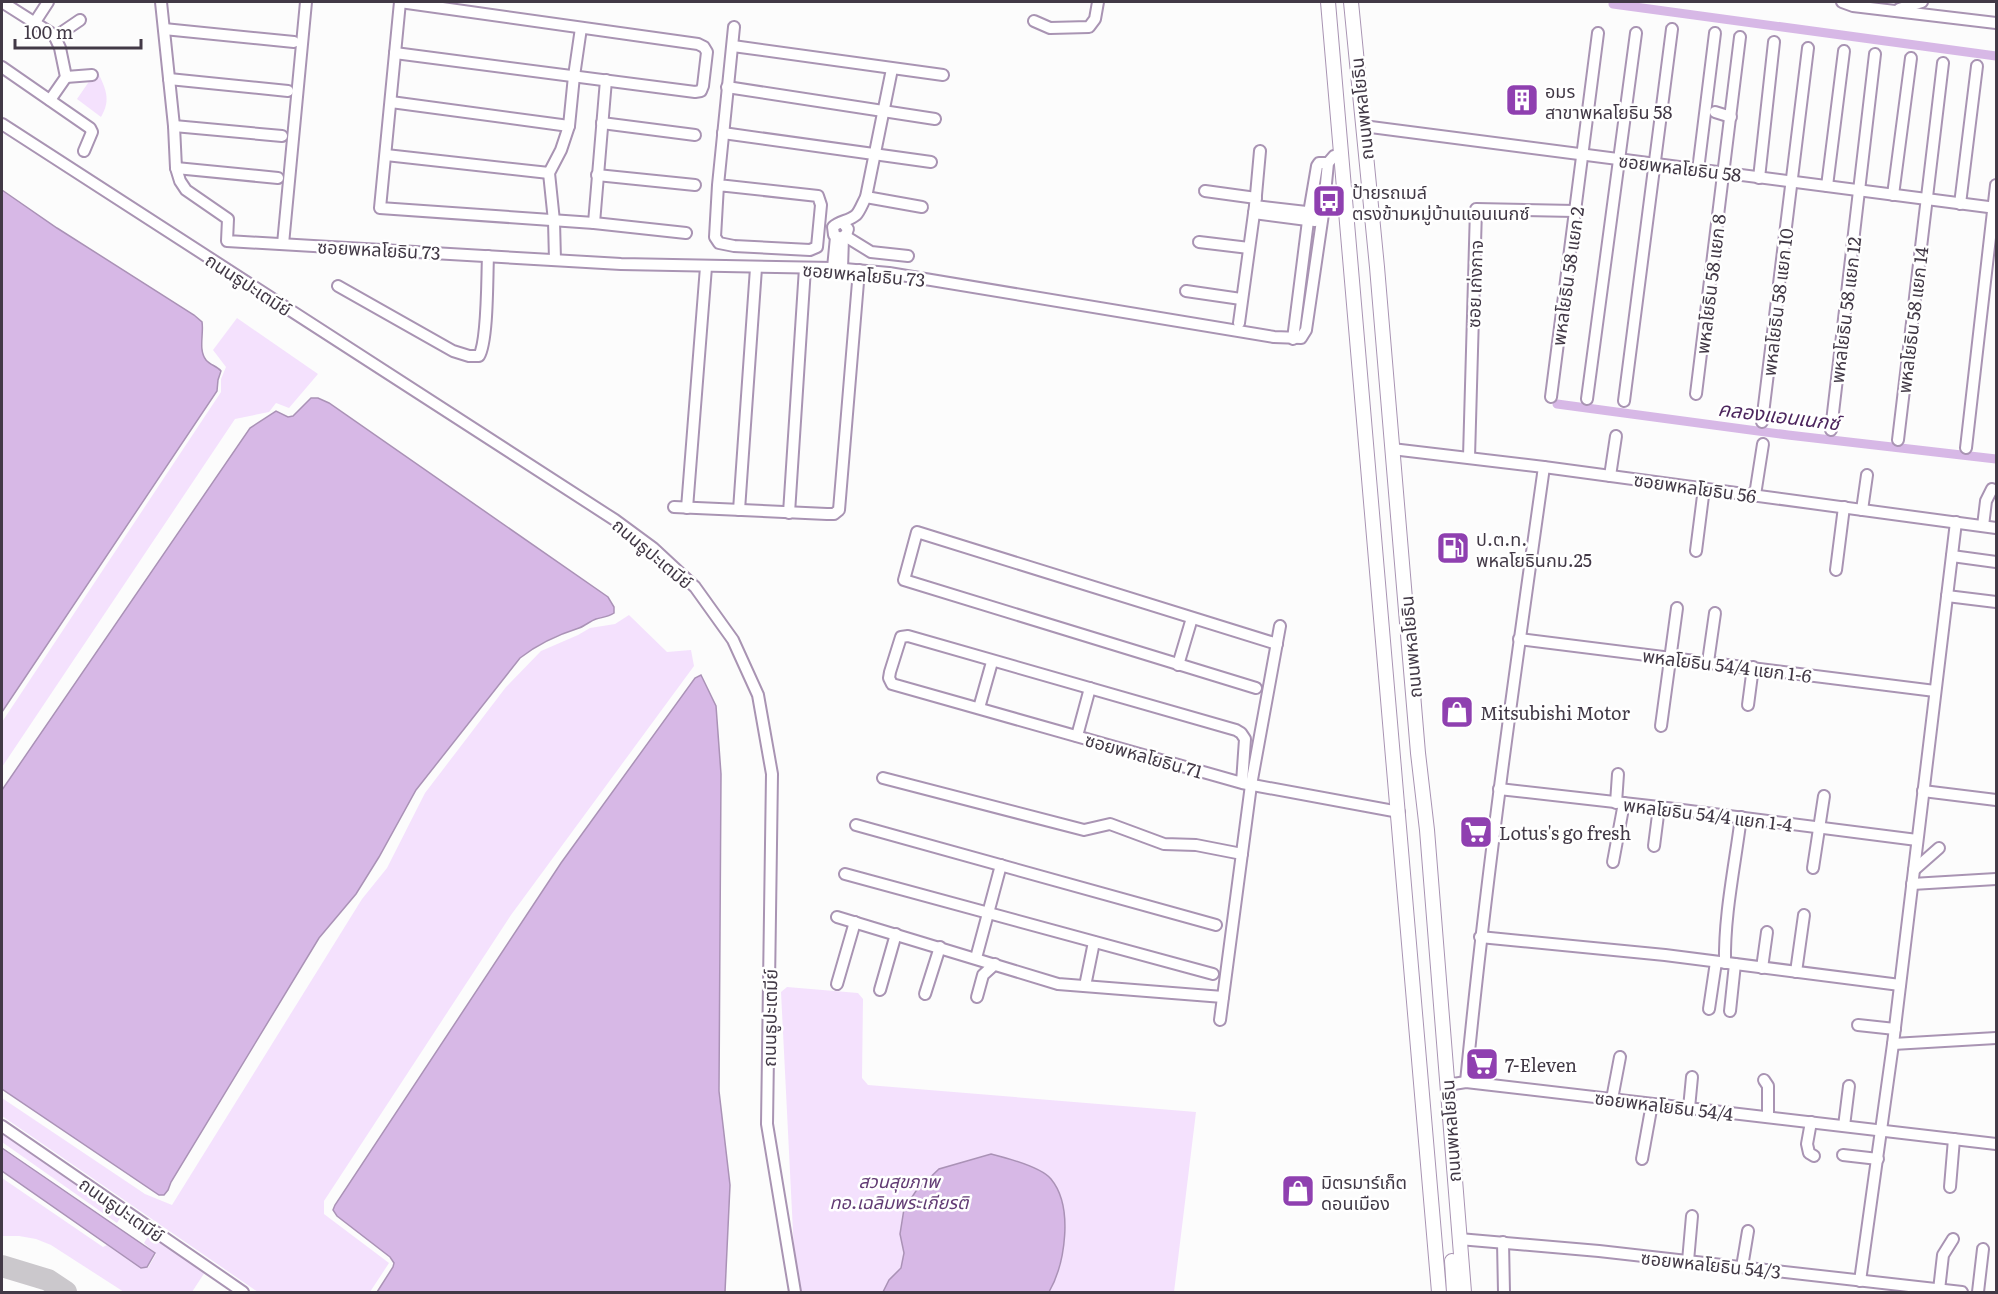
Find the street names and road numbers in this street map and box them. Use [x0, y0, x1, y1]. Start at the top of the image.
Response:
street label: ถนนพหลโยธิน [1342, 56, 1380, 162]
street label: ซอยพหลโยธิน 58 [1617, 146, 1743, 188]
street label: พหลโยธิน 58 แยก 2 [1544, 205, 1590, 347]
street label: พหลโยธิน 58 แยก 8 [1688, 212, 1732, 356]
street label: พหลโยธิน 58 แยก 10 [1755, 227, 1799, 377]
street label: ซอยพหลโยธิน 73 [317, 232, 441, 266]
street label: พหลโยธิน 58 แยก 12 [1823, 235, 1867, 385]
street label: ซอย เก่งกาจ [1459, 240, 1489, 328]
street label: พหลโยธิน 58 แยก 14 [1890, 245, 1934, 395]
street label: ถนนธูปะเตมีย์ [201, 246, 298, 322]
street label: ซอยพหลโยธิน 73 [801, 255, 927, 293]
street label: ซอยพหลโยธิน 56 [1632, 465, 1758, 509]
street label: ถนนธูปะเตมีย์ [607, 511, 699, 595]
street label: ถนนพหลโยธิน [1392, 595, 1428, 699]
street label: พหลโยธิน 54/4 แยก 1-6 [1641, 641, 1813, 689]
street label: ซอยพหลโยธิน 71 [1082, 725, 1206, 785]
street label: พหลโยธิน 54/4 แยก 1-4 [1622, 790, 1794, 838]
street label: ถนนธูปะเตมีย์ [755, 969, 783, 1067]
street label: ถนนพหลโยธิน [1433, 1079, 1467, 1183]
street label: ซอยพหลโยธิน 54/4 [1593, 1083, 1735, 1127]
street label: ถนนธูปะเตมีย์ [74, 1170, 170, 1248]
street label: ซอยพหลโยธิน 54/3 [1640, 1243, 1782, 1285]

